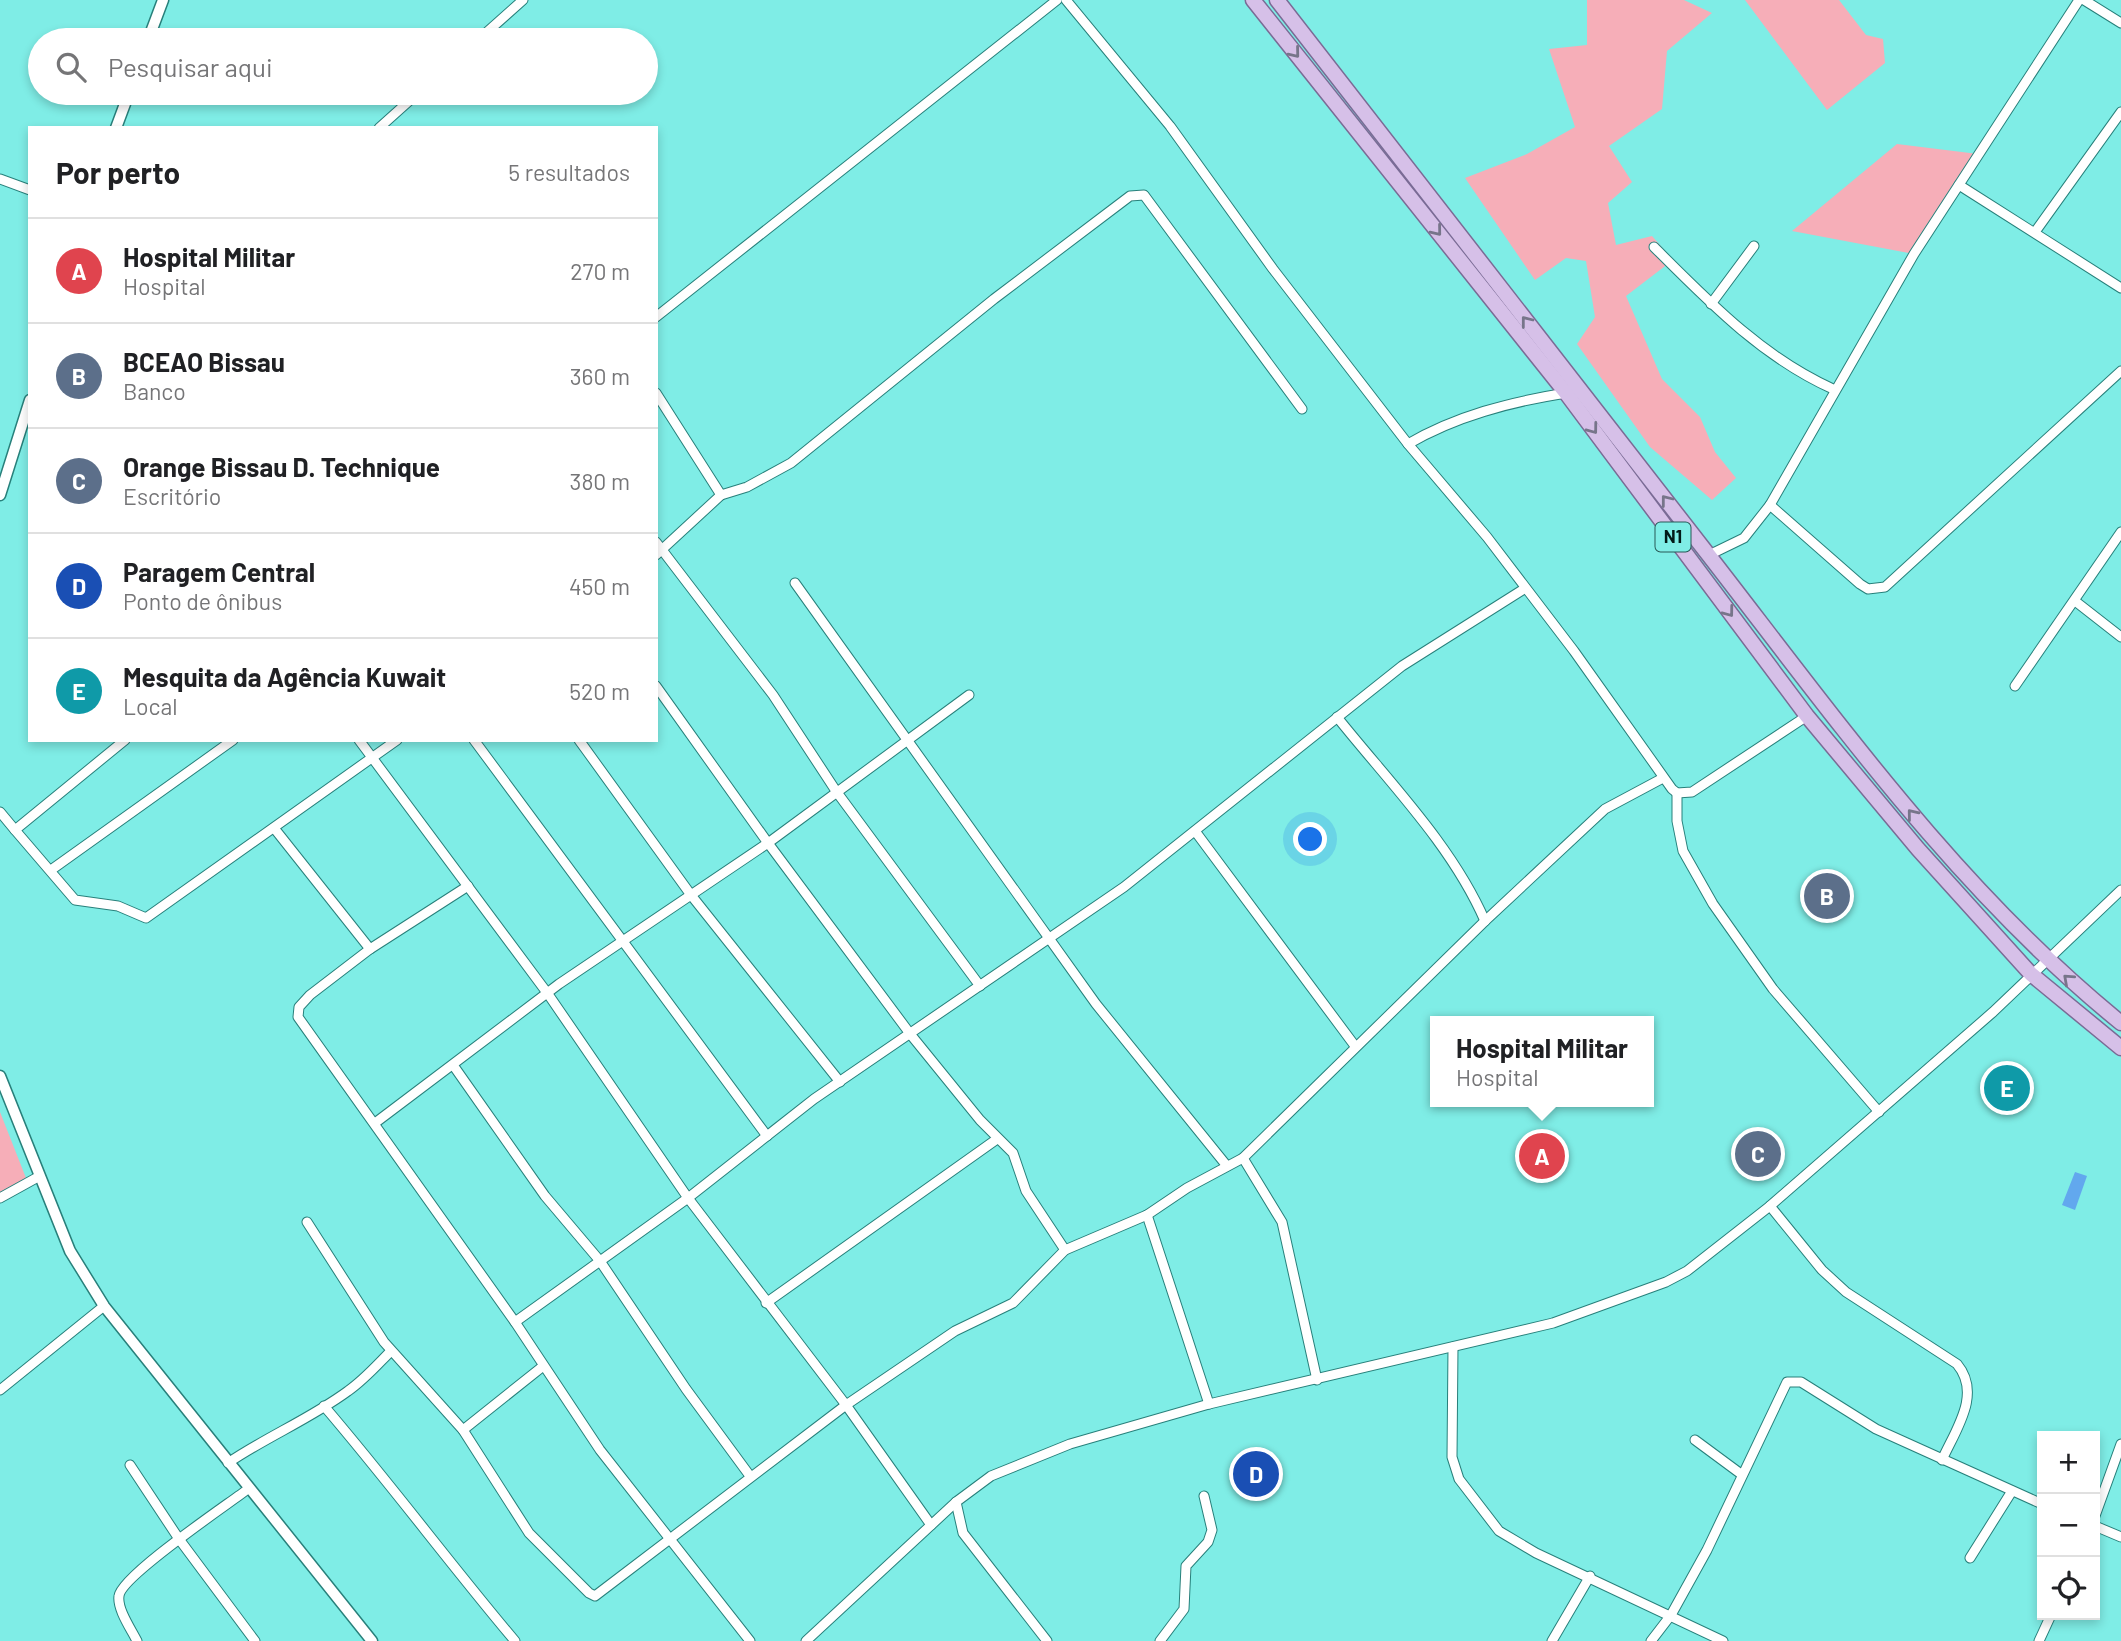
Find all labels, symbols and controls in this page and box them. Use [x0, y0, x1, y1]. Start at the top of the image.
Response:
search box [28, 28, 658, 105]
one-way arrow [1287, 46, 1300, 58]
icon: search [52, 48, 90, 86]
text: Pesquisar aqui [108, 51, 273, 82]
text: Por perto [56, 154, 180, 190]
text: 5 resultados [508, 158, 630, 186]
one-way arrow [1429, 224, 1442, 236]
text: Hospital Militar [123, 241, 295, 272]
text: A [71, 257, 87, 285]
text: 270 m [570, 257, 630, 285]
text: Hospital [123, 272, 206, 300]
one-way arrow [1522, 316, 1535, 328]
text: BCEAO Bissau [123, 346, 285, 377]
text: B [72, 362, 86, 390]
text: 360 m [570, 362, 630, 390]
text: Banco [123, 377, 186, 405]
one-way arrow [1585, 421, 1597, 434]
text: Orange Bissau D. Technique [123, 451, 440, 482]
text: C [72, 467, 86, 495]
text: 380 m [570, 467, 630, 495]
text: Escritório [123, 482, 221, 510]
one-way arrow [1662, 495, 1675, 508]
road number: N1 [1656, 522, 1690, 552]
text: Paragem Central [123, 556, 315, 587]
text: D [72, 572, 86, 600]
text: 450 m [569, 572, 630, 600]
text: Ponto de ônibus [123, 587, 282, 615]
one-way arrow [1721, 604, 1733, 616]
text: Mesquita da Agência Kuwait [123, 661, 446, 692]
text: E [72, 677, 86, 705]
text: 520 m [569, 677, 630, 705]
text: Local [123, 692, 178, 720]
one-way arrow [1907, 810, 1920, 822]
your location [1293, 822, 1327, 856]
pin: B [1804, 870, 1850, 922]
one-way arrow [2064, 975, 2077, 987]
popup [1430, 1016, 1654, 1107]
text: Hospital Militar [1456, 1032, 1628, 1063]
pin: E [1984, 1062, 2030, 1114]
text: Hospital [1456, 1063, 1539, 1091]
pin: C [1735, 1128, 1781, 1180]
pin: A [1519, 1130, 1565, 1182]
map controls [2037, 1431, 2100, 1620]
button: + [2037, 1431, 2100, 1494]
pin: D [1233, 1448, 1279, 1500]
button: − [2037, 1494, 2100, 1557]
button: locate [2037, 1557, 2100, 1620]

